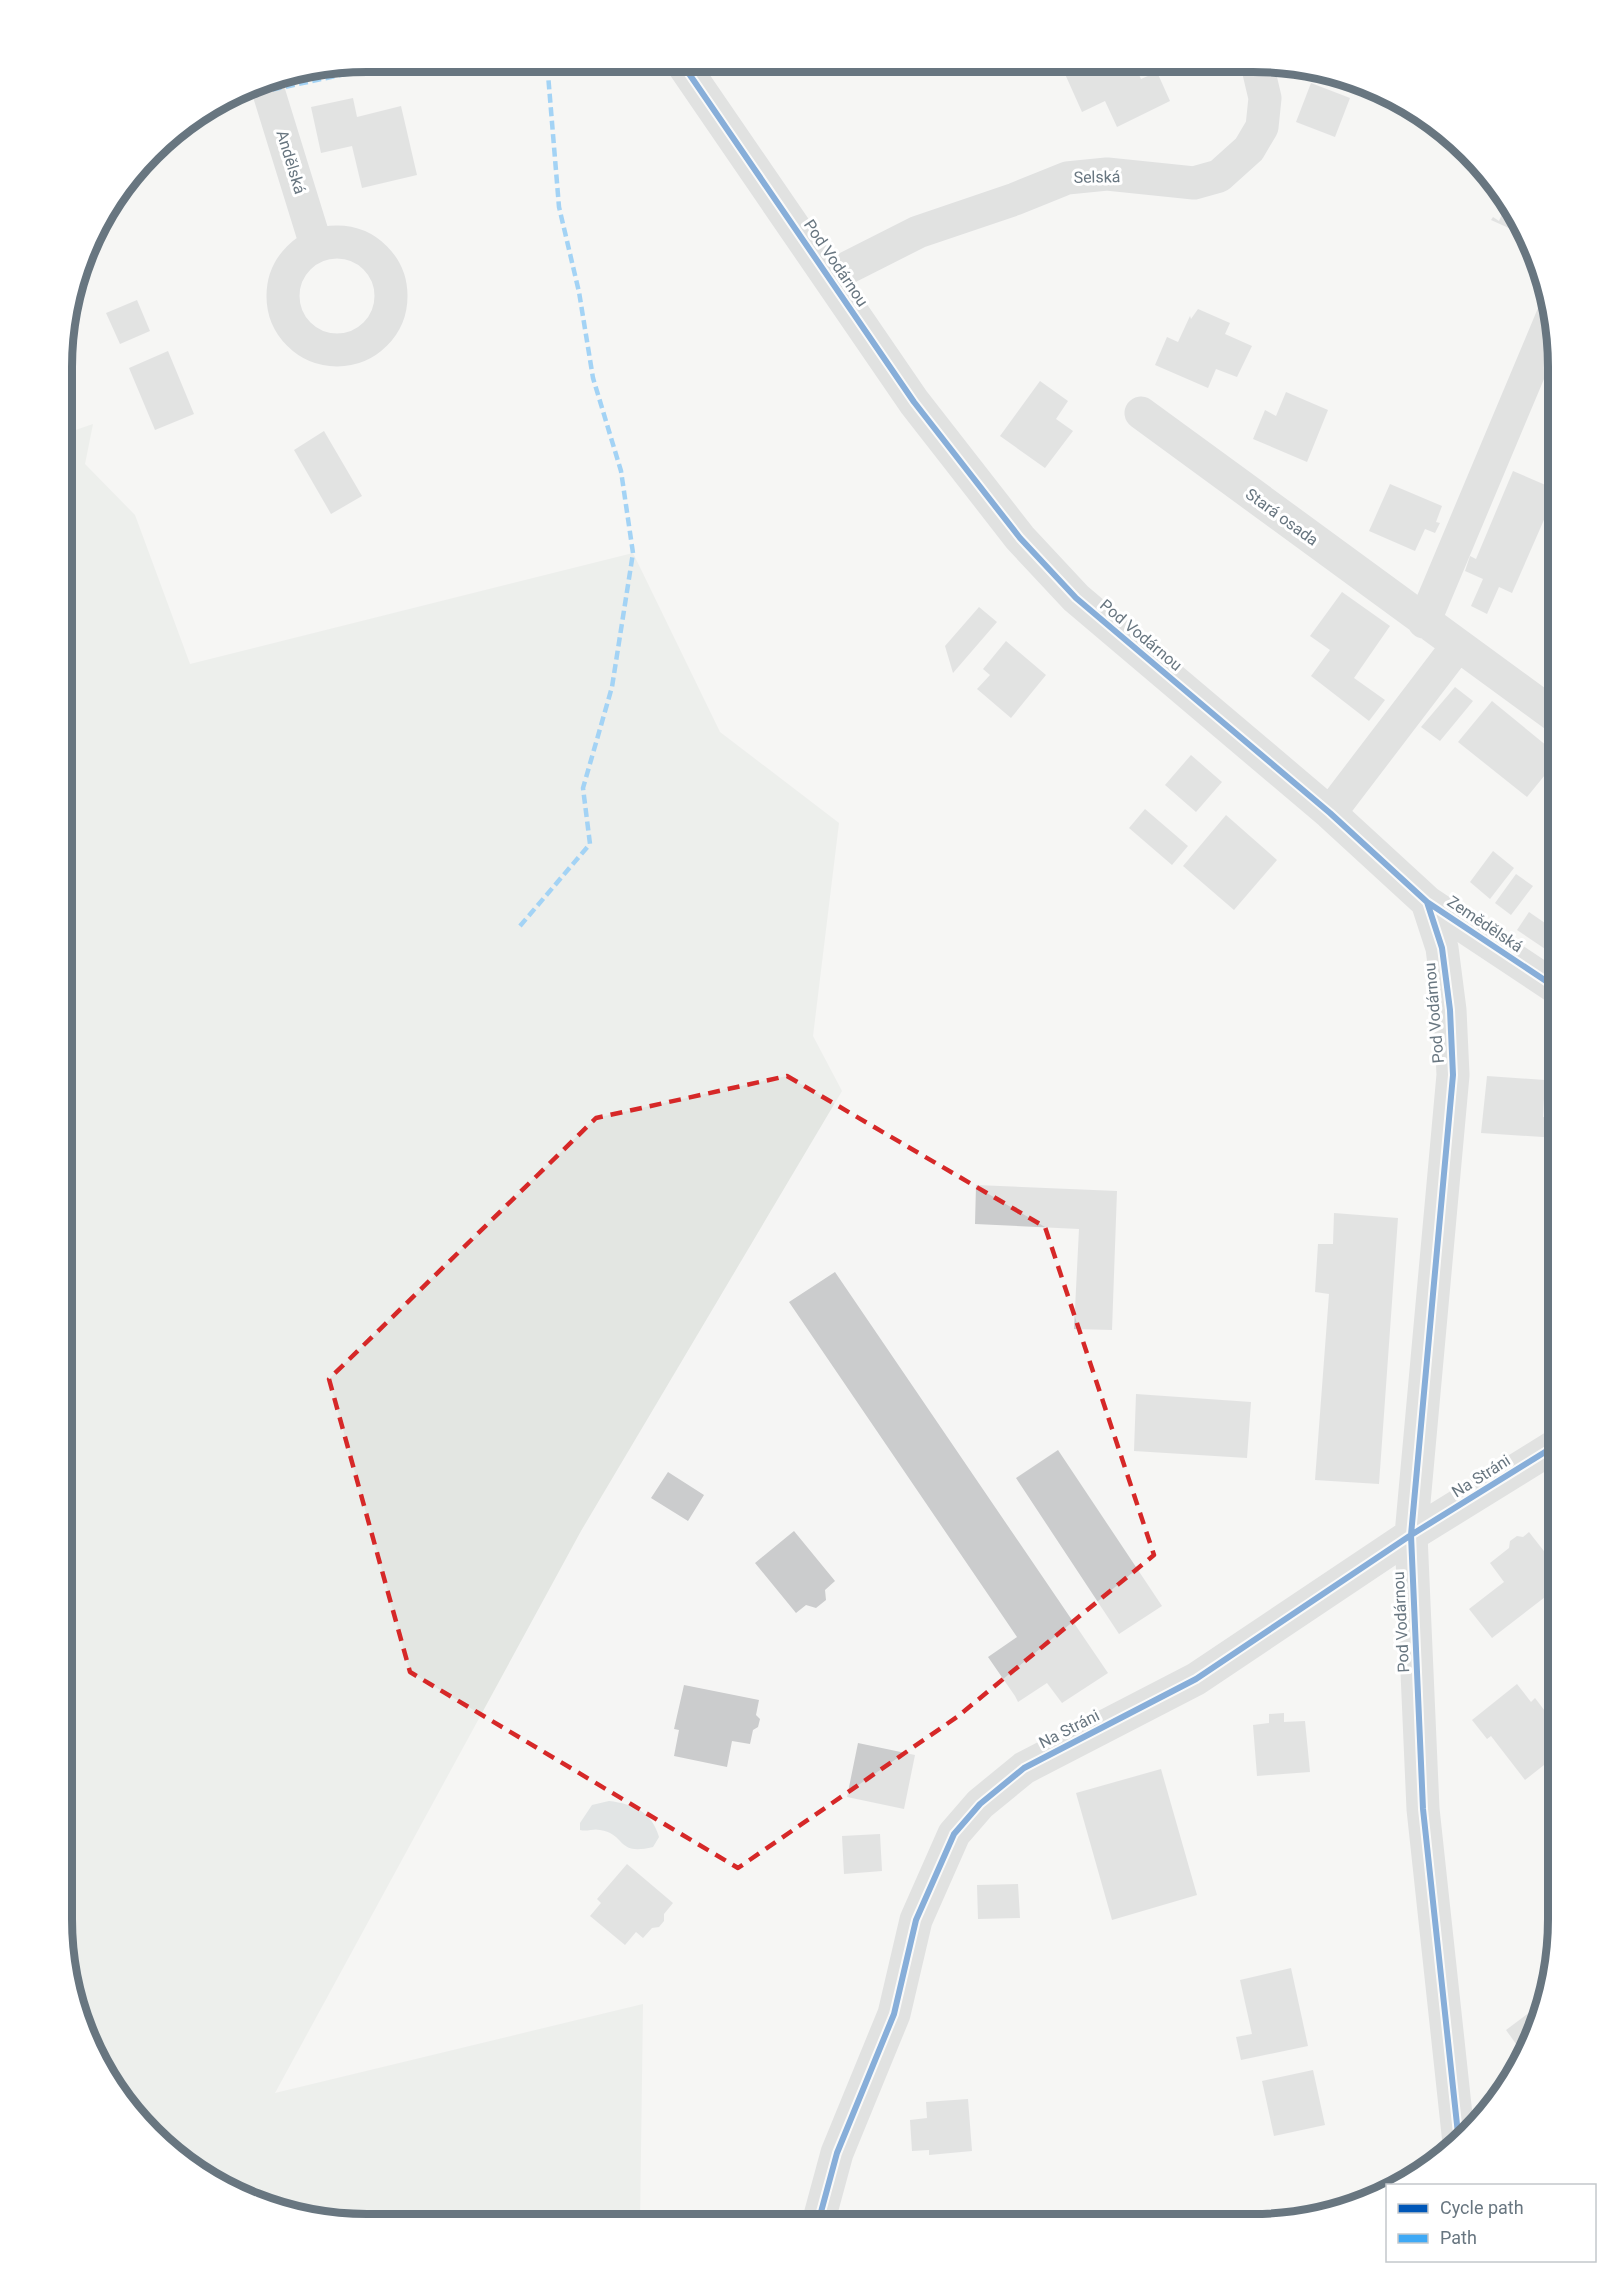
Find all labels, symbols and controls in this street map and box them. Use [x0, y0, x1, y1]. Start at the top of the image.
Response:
street label: Andělská [272, 128, 310, 196]
street label: Selská [1073, 167, 1121, 187]
street label: Pod Vodárnou [800, 216, 872, 310]
street label: Stará osada [1242, 484, 1322, 550]
street label: Pod Vodárnou [1096, 595, 1186, 675]
street label: Zemědělská [1444, 892, 1526, 956]
street label: Pod Vodárnou [1420, 962, 1448, 1064]
street label: Na Stráni [1448, 1451, 1514, 1501]
street label: Pod Vodárnou [1389, 1571, 1413, 1673]
street label: Na Stráni [1036, 1706, 1102, 1752]
legend [1386, 2184, 1596, 2262]
text: Cycle path [1440, 2197, 1524, 2218]
text: Path [1440, 2227, 1477, 2248]

